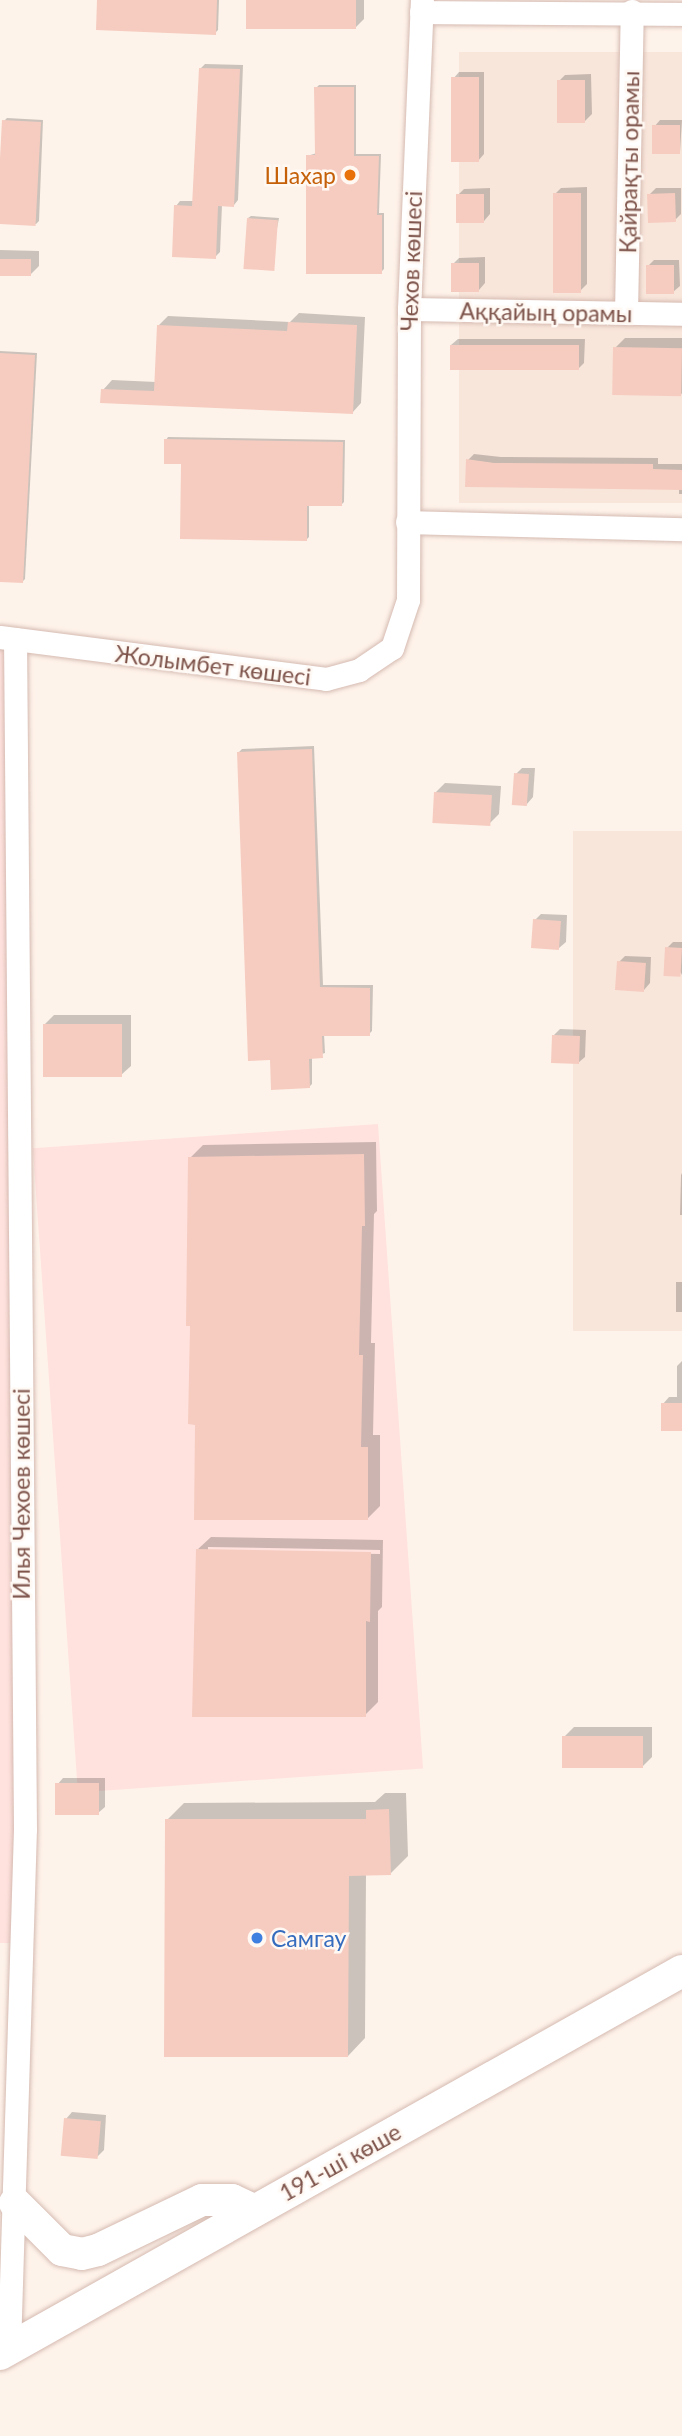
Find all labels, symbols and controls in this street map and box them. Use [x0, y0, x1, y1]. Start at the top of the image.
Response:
street label: Қайрақты орамы [614, 70, 644, 254]
place label: Шахар [264, 161, 336, 189]
marker: Шахар [342, 167, 358, 183]
street label: Чехов көшесі [395, 190, 427, 332]
street label: Аққайың орамы [459, 297, 633, 327]
street label: Жолымбет көшесі [114, 639, 312, 691]
street label: Илья Чехоев көшесі [7, 1388, 35, 1600]
place label: Самгау [271, 1924, 346, 1952]
marker: Самгау [249, 1930, 265, 1946]
street label: 191-ші көше [275, 2117, 405, 2207]

